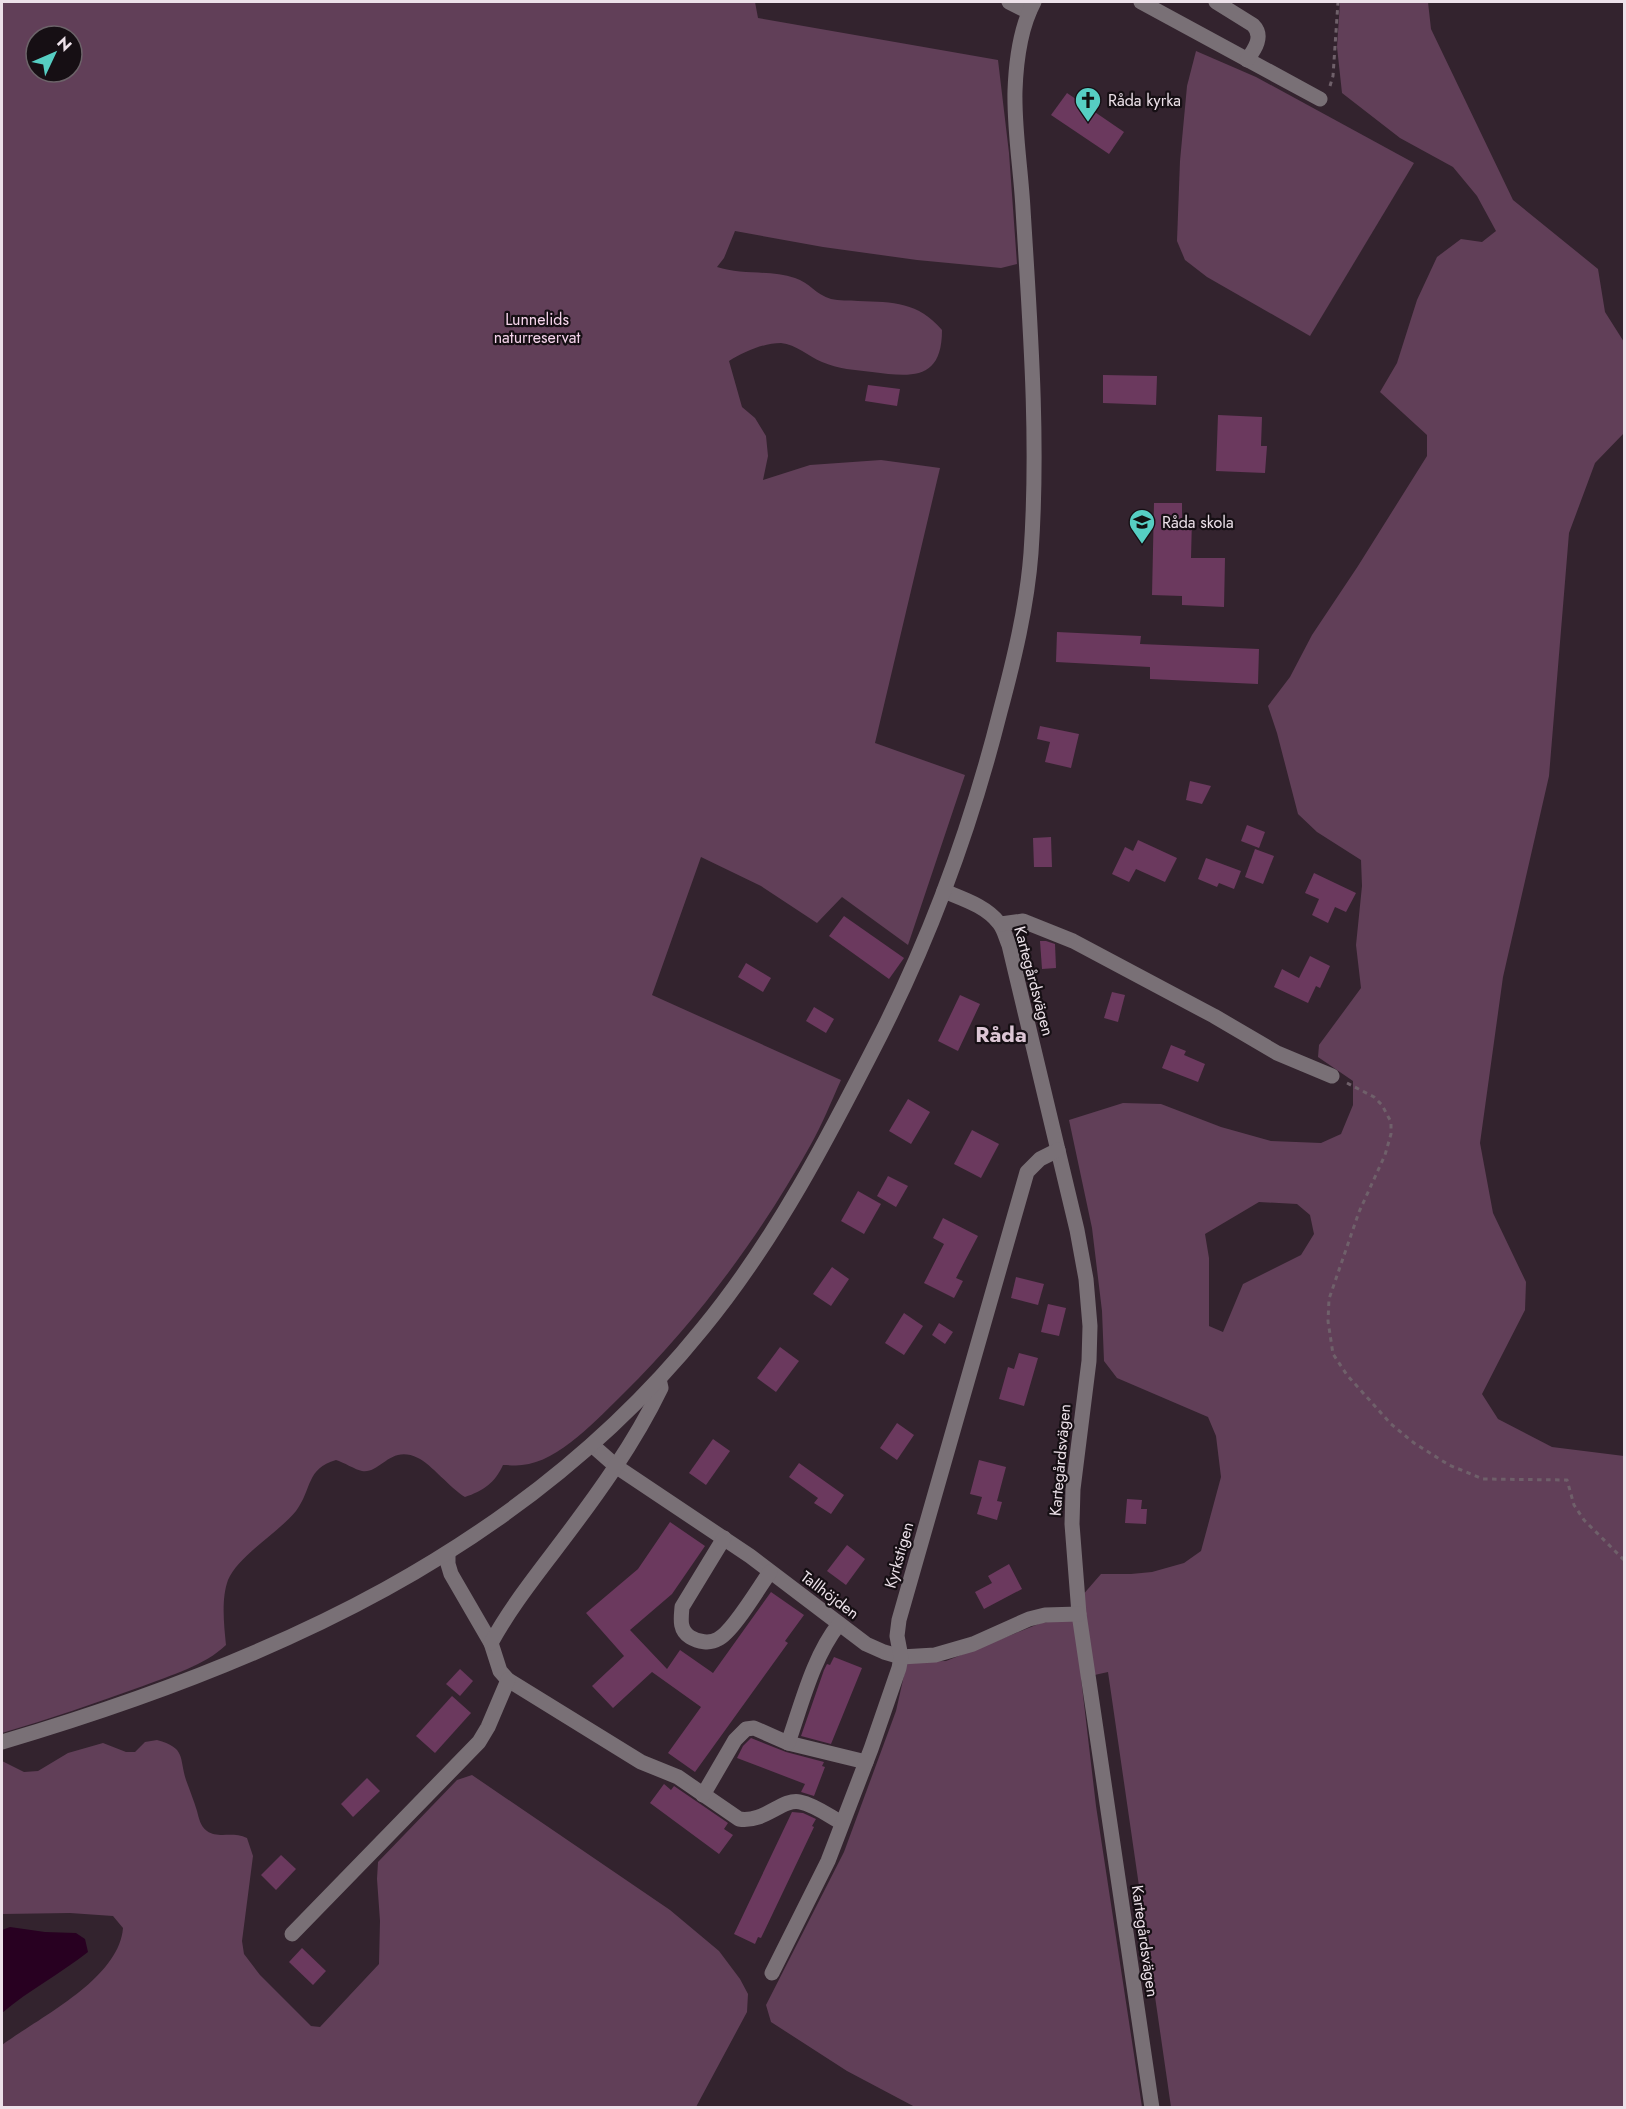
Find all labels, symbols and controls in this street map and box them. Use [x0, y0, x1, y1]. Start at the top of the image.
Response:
north arrow [24, 24, 84, 84]
text: N [52, 31, 77, 56]
church icon: Råda kyrka [1073, 85, 1103, 123]
place label: Råda kyrka [1108, 89, 1181, 112]
park label: Lunnelids naturreservat [494, 308, 580, 349]
school or university icon: Råda skola [1127, 507, 1157, 545]
place label: Råda skola [1162, 511, 1234, 534]
street label: Kartegårdsvägen [1008, 924, 1060, 1038]
district label: Råda [975, 1018, 1027, 1050]
street label: Kartegårdsvägen [1044, 1403, 1076, 1517]
street label: Kyrkstigen [879, 1519, 919, 1591]
street label: Tallhöjden [796, 1565, 864, 1625]
street label: Kartegårdsvägen [1126, 1884, 1164, 1998]

